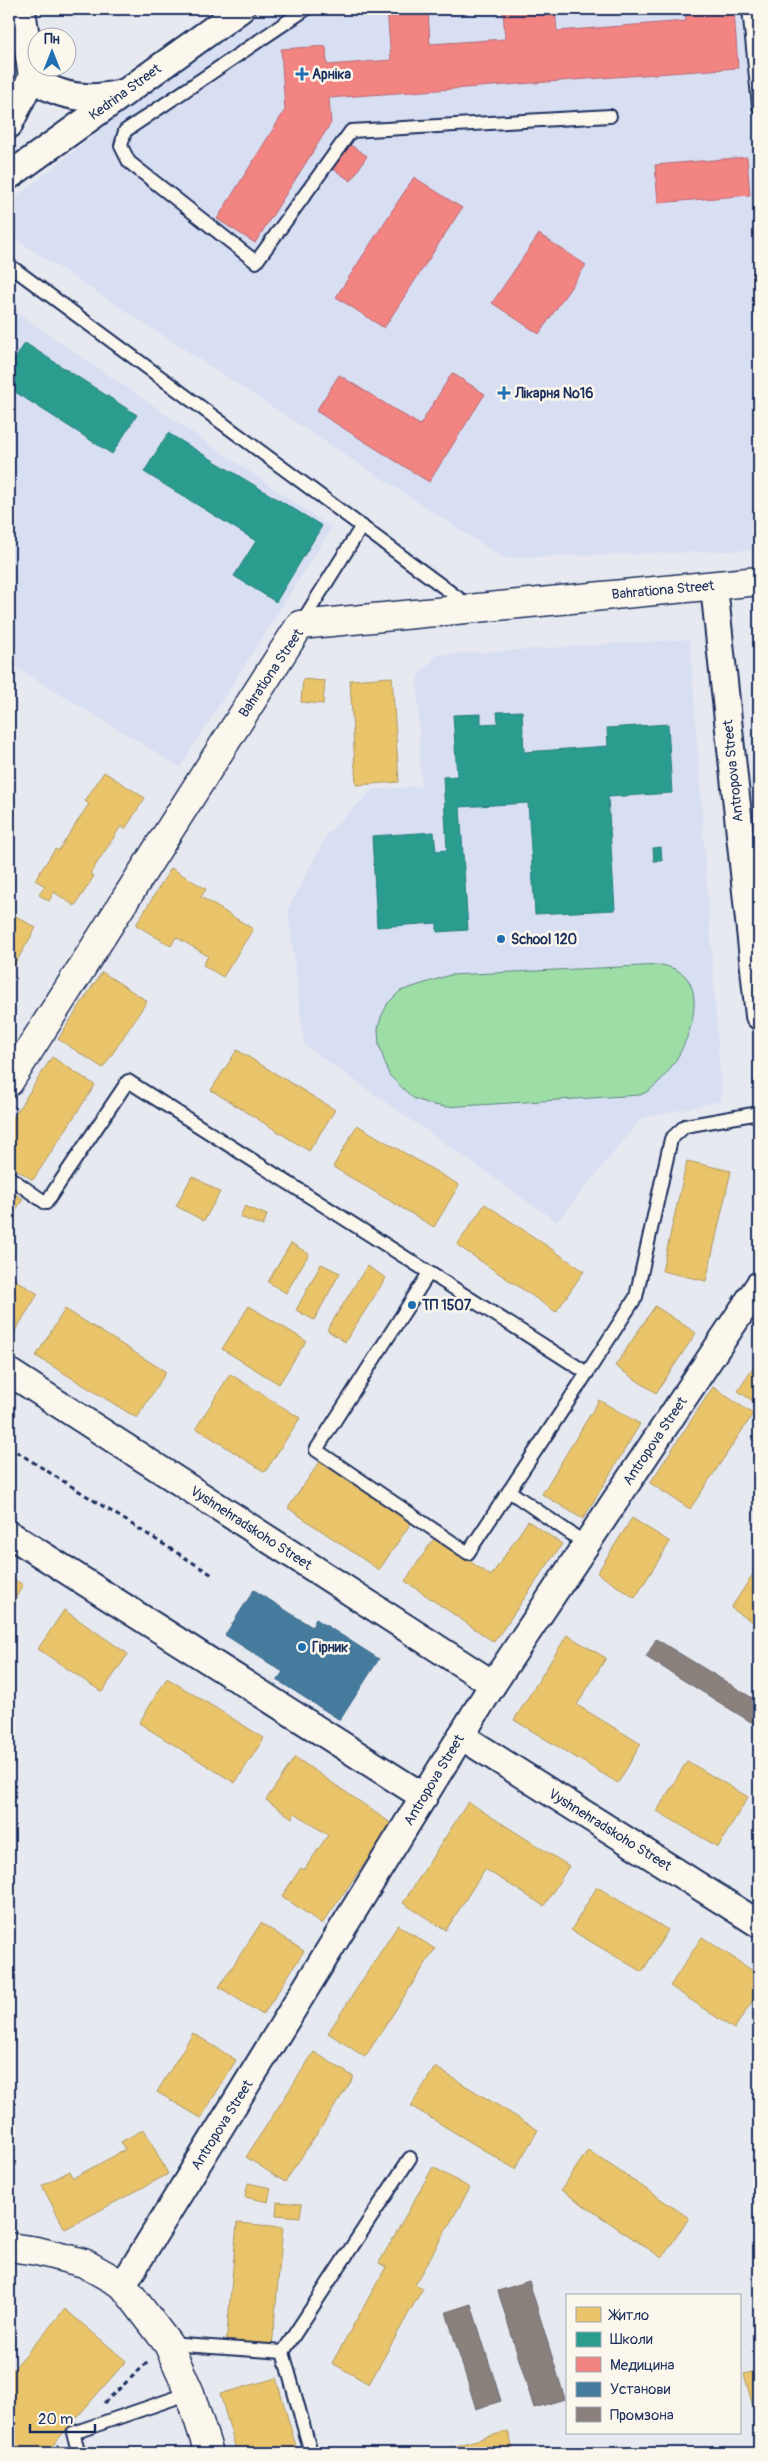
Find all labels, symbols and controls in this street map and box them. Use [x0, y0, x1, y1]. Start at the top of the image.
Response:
north arrow [28, 28, 78, 78]
text: Пн [44, 31, 60, 48]
street label: Kedrina Street [86, 60, 165, 124]
place label: Арніка [312, 66, 351, 83]
marker: Арніка [296, 68, 308, 80]
place label: Лікарня №16 [514, 385, 593, 402]
marker: Лікарня №16 [497, 386, 511, 400]
street label: Bahrationa Street [611, 577, 715, 603]
street label: Bahrationa Street [235, 625, 307, 720]
street label: Antropova Street [719, 719, 747, 823]
place label: School 120 [511, 931, 578, 948]
marker: School 120 [495, 933, 507, 945]
place label: ТП 1507 [421, 1297, 472, 1314]
marker: ТП 1507 [406, 1299, 418, 1311]
street label: Antropova Street [619, 1393, 691, 1488]
street label: Vyshnehradskoho Street [187, 1482, 315, 1574]
place label: Гірник [312, 1639, 348, 1656]
marker: Гірник [296, 1641, 308, 1653]
street label: Antropova Street [400, 1731, 468, 1828]
street label: Vyshnehradskoho Street [545, 1785, 675, 1875]
street label: Antropova Street [188, 2077, 257, 2173]
legend [566, 2294, 740, 2434]
text: Житло [608, 2306, 649, 2325]
text: Школи [610, 2330, 653, 2349]
text: Медицина [610, 2356, 674, 2375]
text: Установи [610, 2380, 671, 2399]
scale bar [30, 2402, 95, 2434]
text: Промзона [610, 2406, 674, 2425]
text: 20 m [38, 2410, 73, 2429]

